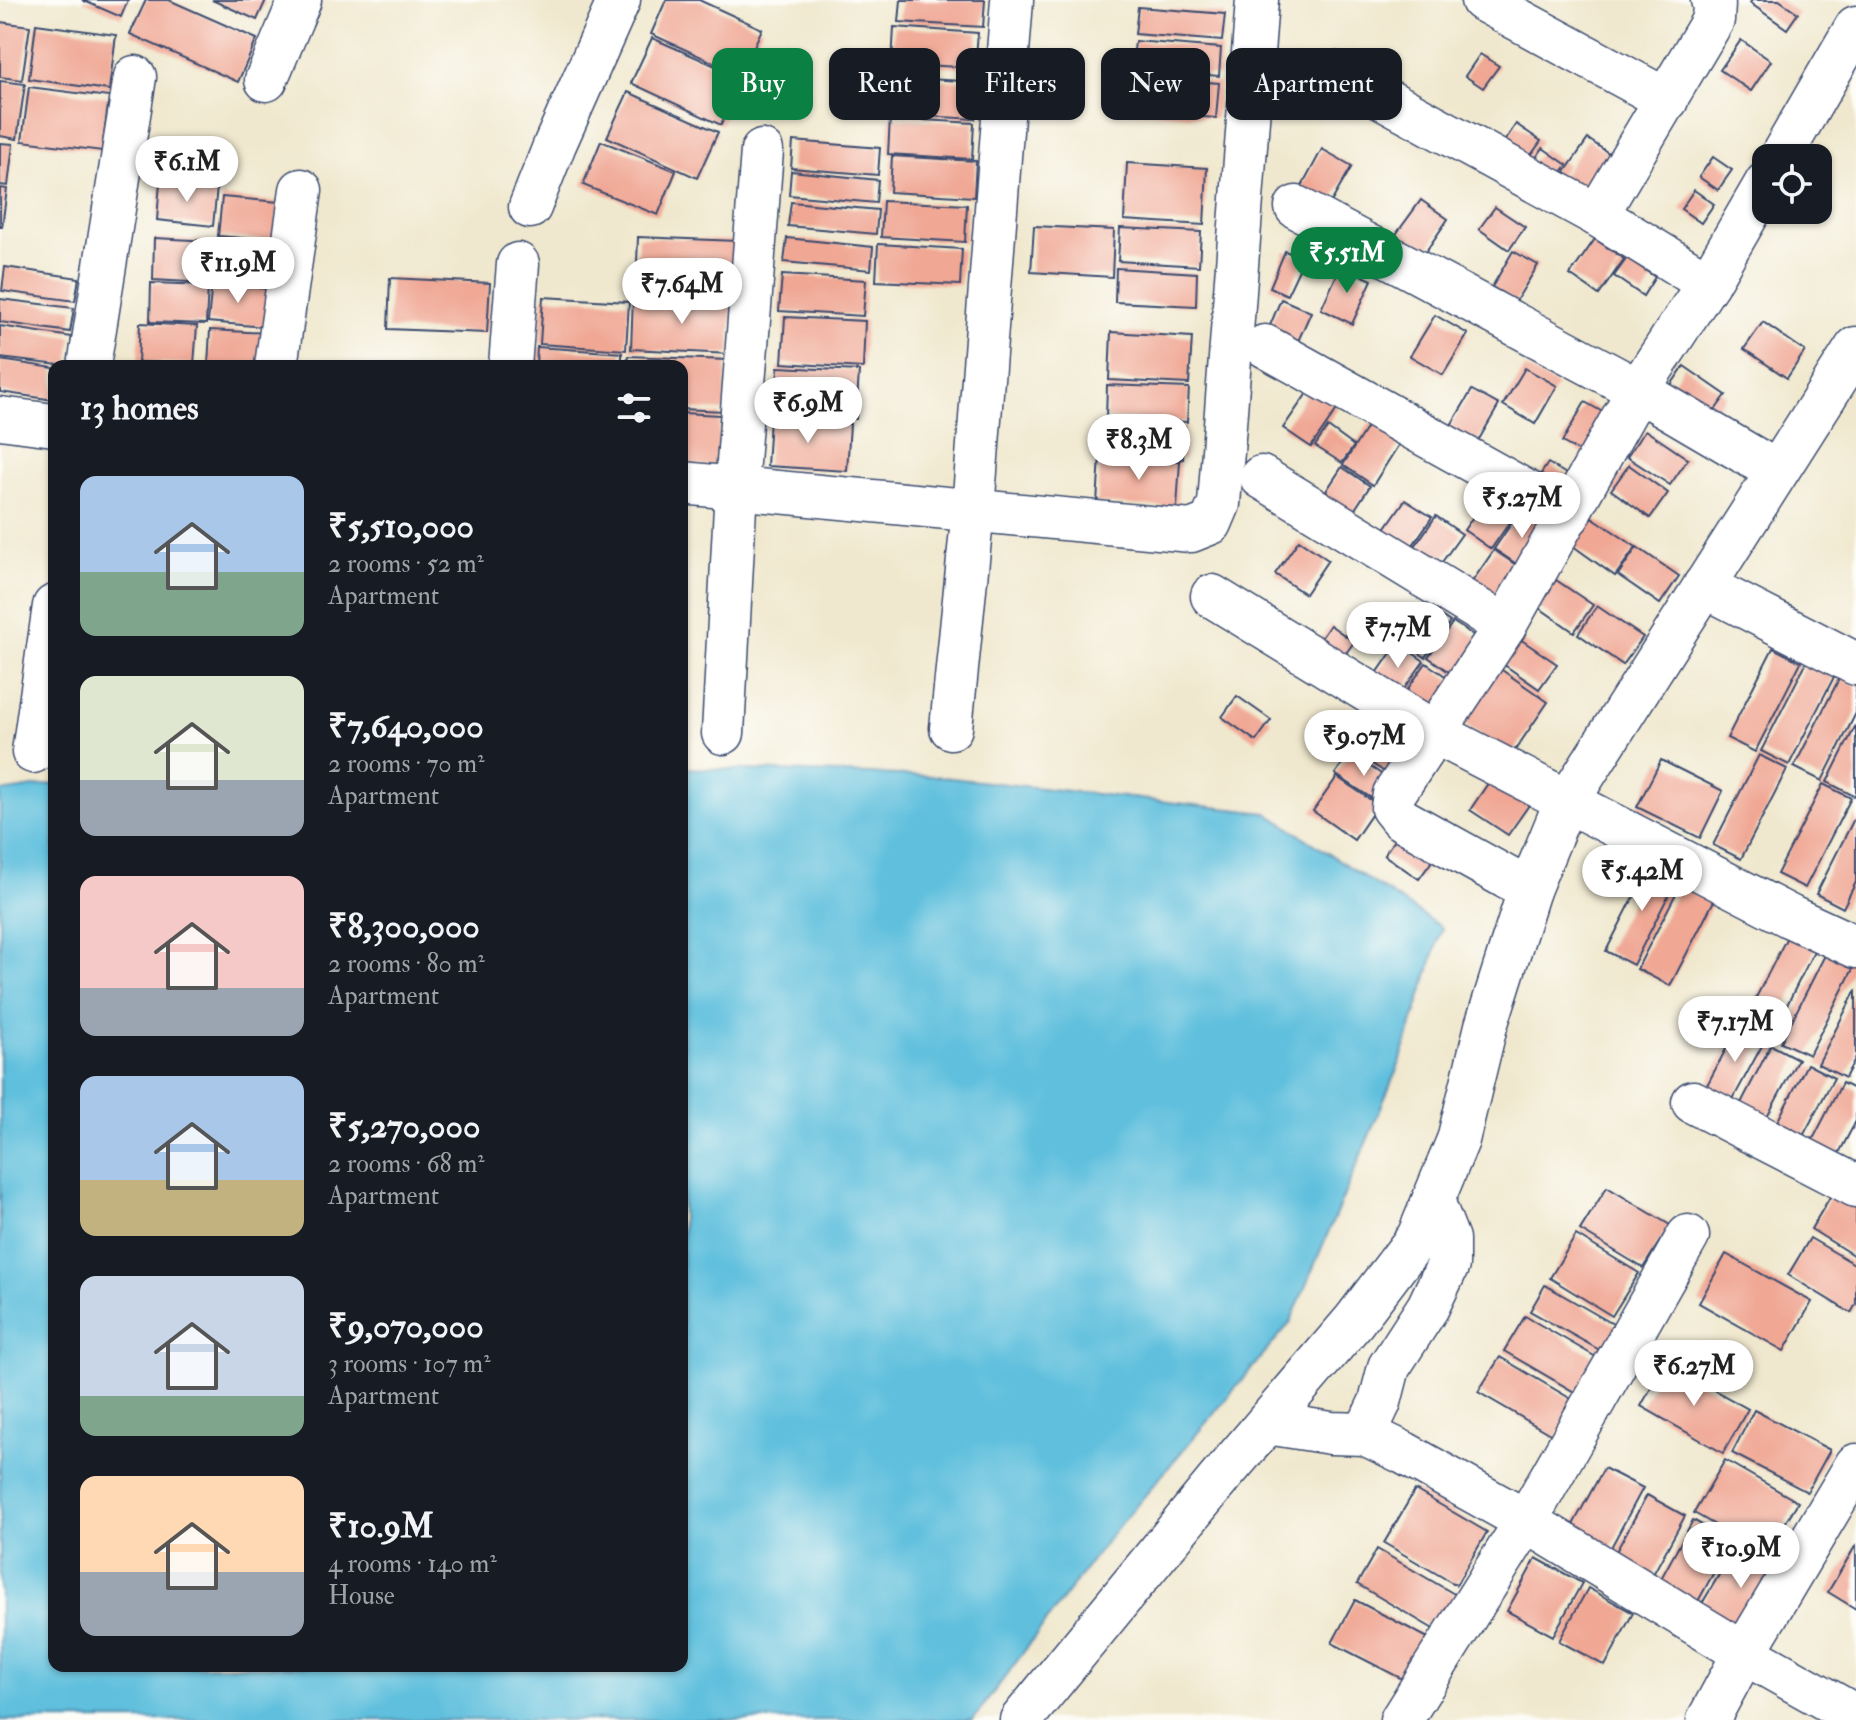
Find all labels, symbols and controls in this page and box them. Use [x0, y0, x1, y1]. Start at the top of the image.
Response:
chip: Buy [712, 48, 813, 120]
chip: Rent [829, 48, 940, 120]
chip: Filters [956, 48, 1085, 120]
chip: New [1101, 48, 1210, 120]
chip: Apartment [1226, 48, 1402, 120]
pin: ₹6.1M [131, 136, 243, 204]
map controls [1752, 144, 1832, 224]
button: locate [1752, 144, 1832, 224]
text: ₹6.1M [153, 146, 221, 178]
pin: ₹5.51M [1282, 227, 1412, 295]
pin: ₹11.9M [173, 237, 303, 305]
text: ₹5.51M [1309, 237, 1385, 269]
text: ₹11.9M [200, 247, 276, 279]
pin: ₹7.64M [617, 258, 747, 326]
text: ₹7.64M [640, 268, 724, 300]
pin: ₹6.9M [752, 377, 864, 445]
icon: filters [612, 386, 656, 430]
text: 13 homes [80, 387, 199, 430]
text: ₹6.9M [772, 387, 844, 419]
pin: ₹8.3M [1083, 414, 1195, 482]
text: ₹8.3M [1105, 424, 1173, 456]
pin: ₹5.27M [1457, 472, 1587, 540]
text: ₹5.27M [1481, 482, 1563, 514]
text: ₹5,510,000 [328, 505, 474, 548]
icon: home [144, 508, 240, 604]
text: 2 rooms · 52 m² [328, 548, 484, 580]
text: Apartment [328, 580, 439, 612]
pin: ₹7.7M [1342, 602, 1454, 670]
text: ₹7.7M [1364, 612, 1432, 644]
text: ₹7,640,000 [328, 705, 484, 748]
icon: home [144, 708, 240, 804]
pin: ₹9.07M [1299, 710, 1429, 778]
text: ₹9.07M [1322, 720, 1406, 752]
text: 2 rooms · 70 m² [328, 748, 485, 780]
text: Apartment [328, 780, 439, 812]
pin: ₹5.42M [1577, 845, 1707, 913]
text: ₹5.42M [1600, 855, 1684, 887]
text: ₹8,300,000 [328, 905, 480, 948]
icon: home [144, 908, 240, 1004]
text: 2 rooms · 80 m² [328, 948, 485, 980]
text: Apartment [328, 980, 439, 1012]
pin: ₹7.17M [1670, 996, 1800, 1064]
text: ₹7.17M [1696, 1006, 1774, 1038]
text: ₹5,270,000 [328, 1105, 480, 1148]
icon: home [144, 1108, 240, 1204]
text: 2 rooms · 68 m² [328, 1148, 485, 1180]
text: Apartment [328, 1180, 439, 1212]
text: ₹9,070,000 [328, 1305, 484, 1348]
icon: home [144, 1308, 240, 1404]
pin: ₹6.27M [1629, 1340, 1759, 1408]
text: 3 rooms · 107 m² [328, 1348, 491, 1380]
text: ₹6.27M [1652, 1350, 1736, 1382]
text: Apartment [328, 1380, 439, 1412]
text: ₹10.9M [328, 1505, 434, 1548]
icon: home [144, 1508, 240, 1604]
pin: ₹10.9M [1676, 1522, 1806, 1590]
text: ₹10.9M [1701, 1532, 1781, 1564]
text: 4 rooms · 140 m² [328, 1548, 497, 1580]
text: House [328, 1580, 395, 1612]

